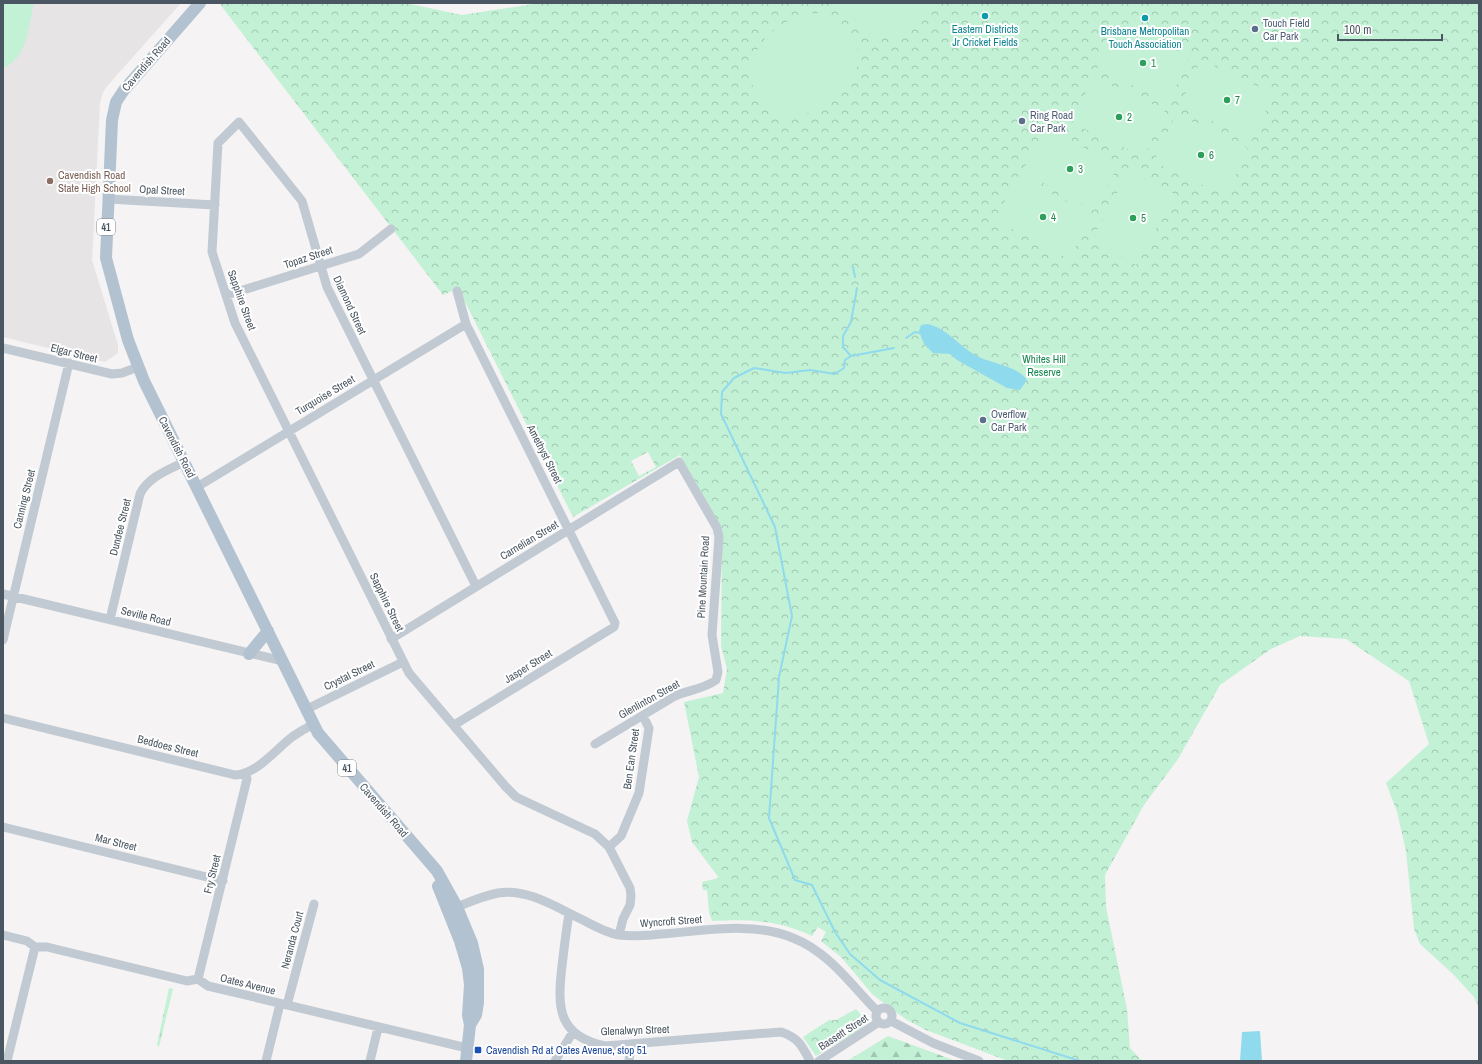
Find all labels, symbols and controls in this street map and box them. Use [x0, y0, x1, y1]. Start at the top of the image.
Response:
marker: Eastern Districts Jr Cricket Fields [980, 11, 990, 21]
marker: Brisbane Metropolitan Touch Association [1140, 13, 1150, 23]
place label: Touch Field Car Park [1263, 16, 1310, 43]
scale bar [1338, 16, 1442, 42]
place label: Eastern Districts Jr Cricket Fields [952, 22, 1019, 49]
text: 100 m [1344, 22, 1371, 38]
place label: Brisbane Metropolitan Touch Association [1101, 24, 1189, 51]
marker: Touch Field Car Park [1250, 24, 1260, 34]
street label: Cavendish Road [119, 34, 173, 94]
place label: 1 [1151, 56, 1156, 70]
marker: 1 [1138, 58, 1148, 68]
place label: 7 [1235, 93, 1240, 107]
marker: 7 [1222, 95, 1232, 105]
place label: Ring Road Car Park [1030, 108, 1073, 135]
place label: 2 [1127, 110, 1132, 124]
marker: 2 [1114, 112, 1124, 122]
marker: Ring Road Car Park [1017, 116, 1027, 126]
place label: 6 [1209, 148, 1214, 162]
marker: 6 [1196, 150, 1206, 160]
place label: 3 [1078, 162, 1083, 176]
marker: 3 [1065, 164, 1075, 174]
place label: Cavendish Road State High School [58, 168, 131, 195]
marker: Cavendish Road State High School [45, 176, 55, 186]
street label: Opal Street [139, 182, 186, 198]
place label: 4 [1051, 210, 1056, 224]
place label: 5 [1141, 211, 1146, 225]
marker: 4 [1038, 212, 1048, 222]
marker: 5 [1128, 213, 1138, 223]
road number: 41 [97, 219, 115, 235]
street label: Topaz Street [282, 242, 335, 271]
street label: Sapphire Street [225, 268, 260, 333]
street label: Diamond Street [330, 273, 370, 337]
street label: Elgar Street [49, 340, 99, 366]
park label: Whites Hill Reserve [1022, 352, 1066, 379]
street label: Turquoise Street [293, 372, 357, 418]
place label: Overflow Car Park [991, 407, 1027, 434]
street label: Cavendish Road [156, 414, 198, 480]
marker: Overflow Car Park [978, 415, 988, 425]
street label: Amethyst Street [524, 421, 566, 486]
street label: Canning Street [10, 467, 38, 530]
street label: Dundee Street [106, 497, 134, 557]
street label: Carnelian Street [497, 517, 561, 563]
street label: Pine Mountain Road [694, 535, 712, 619]
street label: Sapphire Street [367, 571, 407, 634]
street label: Seville Road [119, 603, 173, 629]
street label: Jasper Street [502, 646, 555, 686]
street label: Crystal Street [321, 657, 377, 693]
street label: Glenlinton Street [616, 676, 682, 722]
street label: Ben Ean Street [620, 727, 642, 790]
street label: Beddoes Street [136, 732, 200, 760]
road number: 41 [338, 760, 356, 776]
street label: Cavendish Road [357, 780, 411, 840]
street label: Mar Street [94, 830, 139, 854]
street label: Fry Street [200, 853, 224, 895]
street label: Neranda Court [278, 909, 307, 970]
street label: Wyncroft Street [640, 912, 703, 930]
street label: Oates Avenue [219, 970, 277, 998]
street label: Bassett Street [815, 1010, 871, 1053]
street label: Glenalwyn Street [600, 1022, 670, 1038]
place label: Cavendish Rd at Oates Avenue, stop 51 [486, 1043, 647, 1057]
marker: Cavendish Rd at Oates Avenue, stop 51 [473, 1045, 483, 1055]

